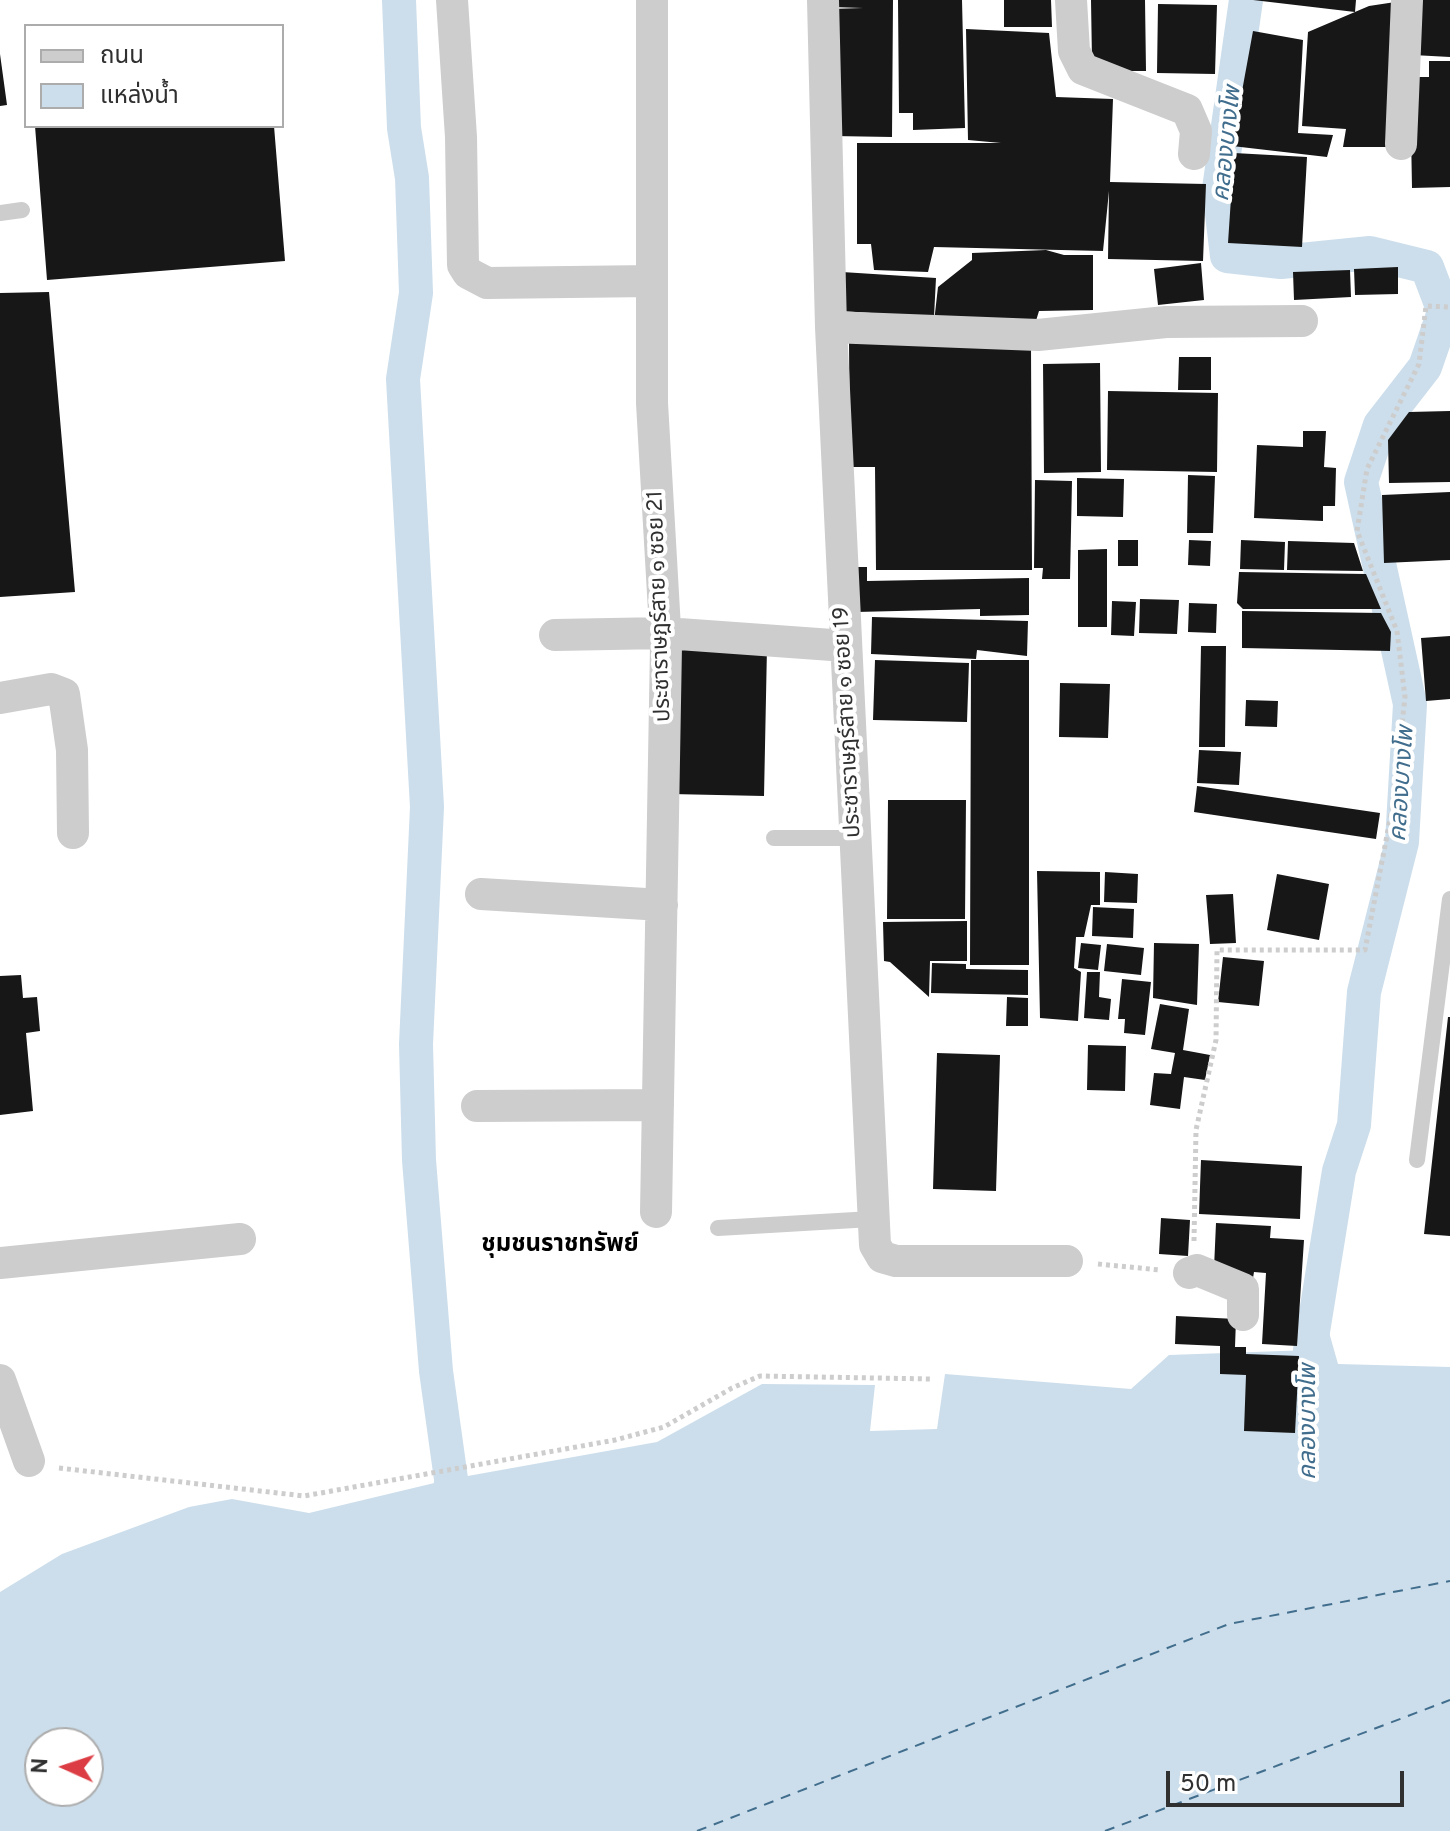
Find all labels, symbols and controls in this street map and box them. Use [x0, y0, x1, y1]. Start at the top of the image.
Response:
legend [24, 24, 284, 128]
text: ถนน [100, 42, 144, 72]
text: แหล่งน้ำ [100, 82, 179, 112]
water label: คลองบางโพ [1209, 85, 1249, 203]
street label: ประชาราษฎร์สาย ๑ ซอย 21 [644, 490, 678, 722]
street label: ประชาราษฎร์สาย ๑ ซอย 19 [830, 606, 868, 838]
water label: คลองบางโพ [1386, 725, 1422, 843]
district label: ชุมชนราชทรัพย์ [481, 1232, 639, 1260]
water label: คลองบางโพ [1296, 1364, 1324, 1480]
north arrow [24, 1727, 104, 1807]
scale bar [1170, 1755, 1408, 1805]
text: N [28, 1757, 55, 1774]
text: 50 m [1180, 1770, 1236, 1800]

